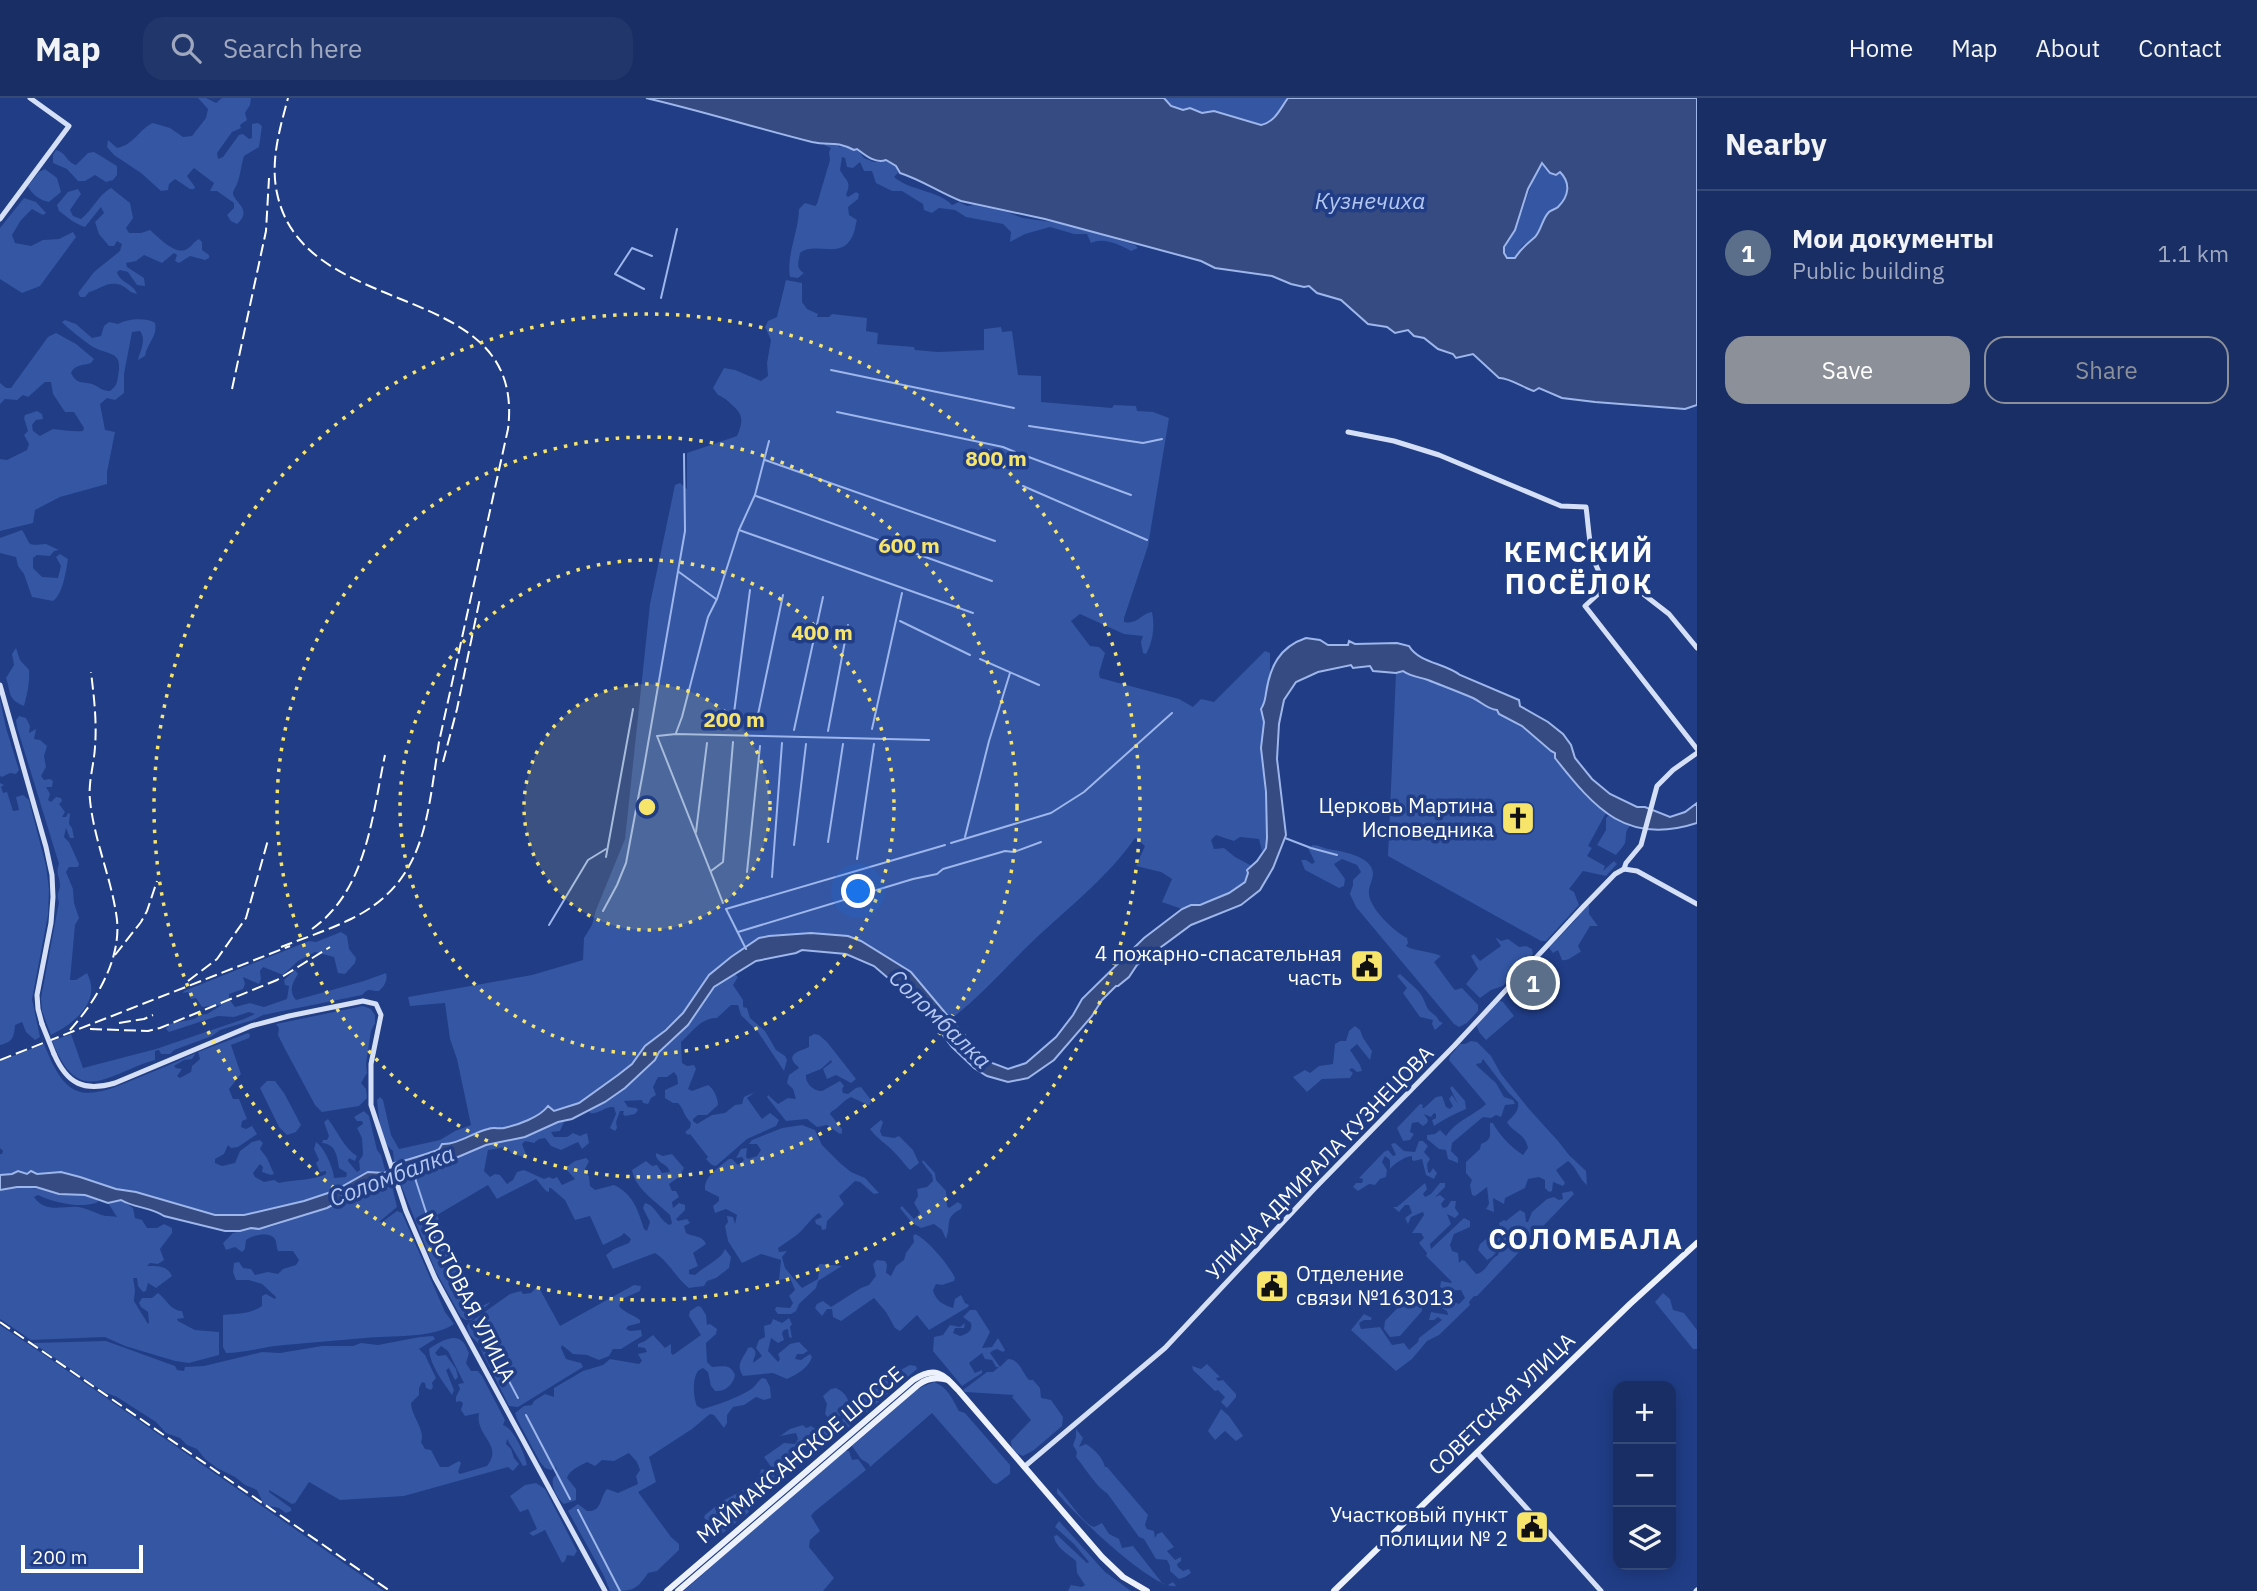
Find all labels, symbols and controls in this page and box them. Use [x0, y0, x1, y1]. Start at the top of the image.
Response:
search box [143, 17, 633, 80]
text: Map [35, 27, 101, 70]
icon: search [167, 29, 205, 67]
text: Search here [223, 31, 362, 65]
text: Home [1849, 32, 1913, 64]
text: Map [1951, 32, 1997, 64]
text: About [2035, 32, 2100, 64]
text: Contact [2138, 32, 2222, 64]
text: Nearby [1725, 124, 1827, 163]
water label: Кузнечиха [1315, 185, 1425, 215]
text: Мои документы [1792, 221, 1994, 255]
text: 1 [1741, 238, 1755, 268]
text: 1.1 km [2158, 238, 2229, 268]
text: Public building [1792, 255, 1944, 285]
button: Save [1725, 336, 1970, 404]
button: Share [1984, 336, 2229, 404]
text: 800 m [965, 444, 1027, 472]
text: 600 m [878, 531, 940, 559]
district label: КЕМСКИЙ ПОСЁЛОК [1504, 533, 1654, 602]
text: 400 m [791, 618, 853, 646]
text: 200 m [703, 705, 765, 733]
place label: Церковь Мартина Исповедника [1318, 791, 1494, 843]
centre of rings [635, 795, 659, 819]
church icon: Церковь Мартина Исповедника [1499, 799, 1537, 837]
your location [841, 874, 875, 908]
place label: 4 пожарно-спасательная часть [1095, 939, 1342, 991]
public building icon: 4 пожарно-спасательная часть [1348, 947, 1386, 985]
pin: 1 [1510, 957, 1556, 1009]
water label: Соломбалка [883, 962, 998, 1075]
street label: УЛИЦА АДМИРАЛА КУЗНЕЦОВА [1199, 1039, 1439, 1286]
water label: Соломбалка [325, 1138, 458, 1213]
street label: МОСТОВАЯ УЛИЦА [413, 1208, 523, 1387]
district label: СОЛОМБАЛА [1488, 1220, 1684, 1257]
place label: Отделение связи №163013 [1296, 1259, 1454, 1311]
public building icon: Отделение связи №163013 [1253, 1267, 1291, 1305]
street label: СОВЕТСКАЯ УЛИЦА [1422, 1326, 1581, 1481]
street label: МАЙМАКСАНСКОЕ ШОССЕ [690, 1359, 909, 1549]
map controls [1613, 1381, 1676, 1570]
button: + [1613, 1381, 1676, 1444]
button: − [1613, 1444, 1676, 1507]
place label: Участковый пункт полиции № 2 [1330, 1500, 1508, 1552]
button: layers [1613, 1507, 1676, 1570]
public building icon: Участковый пункт полиции № 2 [1513, 1508, 1551, 1546]
scale bar [21, 1542, 144, 1574]
text: 200 m [32, 1545, 87, 1569]

